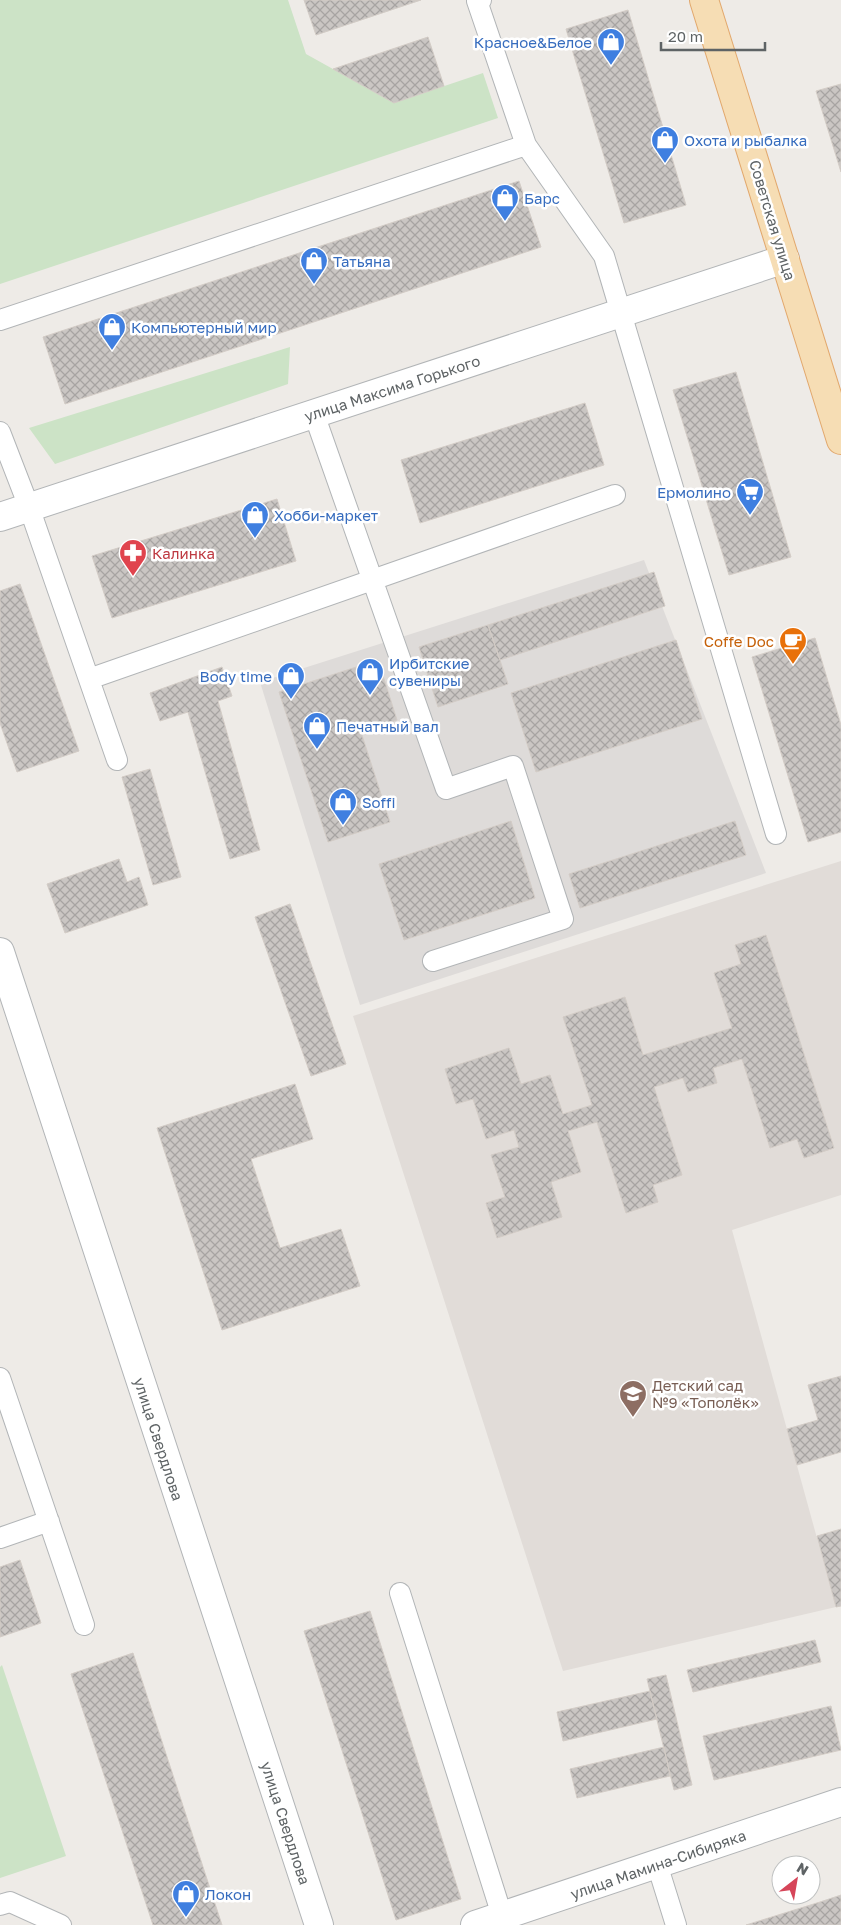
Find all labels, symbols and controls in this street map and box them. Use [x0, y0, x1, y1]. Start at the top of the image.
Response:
scale bar [661, 20, 765, 52]
shop icon: Красное&Белое [596, 27, 626, 66]
text: 20 m [668, 27, 703, 45]
place label: Красное&Белое [474, 33, 592, 51]
shop icon: Охота и рыбалка [650, 125, 680, 164]
place label: Охота и рыбалка [684, 131, 807, 149]
street label: Советская улица [746, 158, 800, 282]
shop icon: Барс [490, 183, 520, 222]
place label: Барс [524, 189, 560, 207]
shop icon: Татьяна [299, 246, 329, 285]
place label: Татьяна [333, 252, 391, 270]
shop icon: Компьютерный мир [97, 312, 127, 351]
place label: Компьютерный мир [131, 318, 277, 336]
street label: улица Максима Горького [302, 351, 482, 425]
supermarket icon: Ермолино [735, 477, 765, 516]
place label: Ермолино [657, 483, 731, 501]
shop icon: Хобби-маркет [240, 500, 270, 539]
place label: Хобби-маркет [274, 506, 379, 524]
pharmacy icon: Калинка [118, 538, 148, 577]
place label: Калинка [152, 544, 215, 562]
cafe icon: Coffe Doc [778, 626, 808, 665]
place label: Coffe Doc [704, 632, 774, 650]
place label: Ирбитские сувениры [389, 654, 470, 689]
shop icon: Ирбитские сувениры [355, 657, 385, 696]
shop icon: Body time [276, 661, 306, 700]
place label: Body time [200, 667, 272, 685]
shop icon: Печатный вал [302, 711, 332, 750]
place label: Печатный вал [336, 717, 439, 735]
shop icon: Soffi [328, 787, 358, 826]
place label: Soffi [362, 793, 396, 811]
street label: улица Свердлова [131, 1375, 187, 1503]
place label: Детский сад №9 «Тополёк» [652, 1376, 759, 1411]
school or university icon: Детский сад №9 «Тополёк» [618, 1379, 648, 1418]
street label: улица Свердлова [258, 1759, 314, 1887]
street label: улица Мамина-Сибиряка [568, 1825, 748, 1903]
north arrow [771, 1855, 821, 1905]
text: N [794, 1858, 812, 1878]
shop icon: Локон [171, 1879, 201, 1918]
place label: Локон [205, 1885, 251, 1903]

